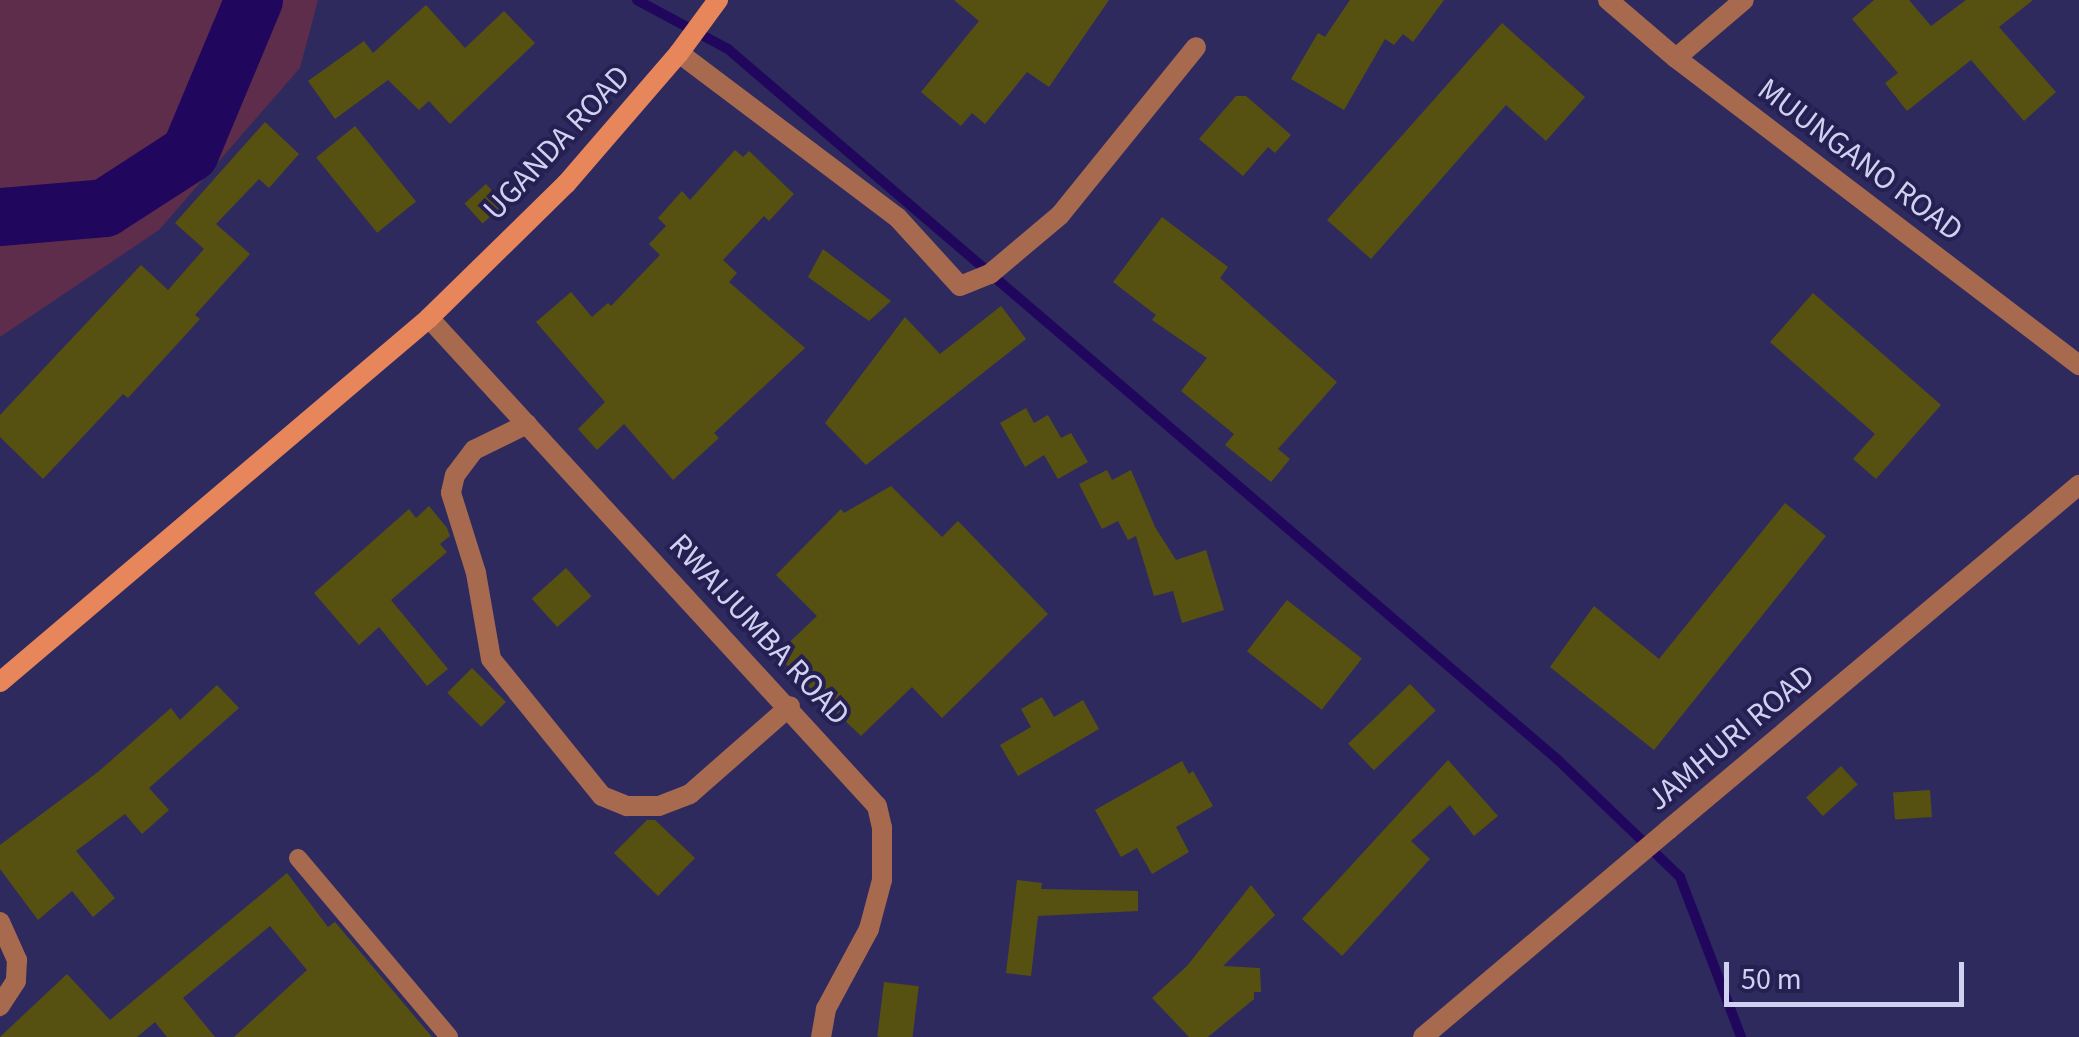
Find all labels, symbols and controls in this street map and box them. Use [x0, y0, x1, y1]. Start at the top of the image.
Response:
street label: UGANDA ROAD [476, 58, 638, 228]
street label: MUUNGANO ROAD [1750, 70, 1970, 250]
street label: RWAIJUMBA ROAD [661, 526, 857, 734]
street label: JAMHURI ROAD [1639, 657, 1823, 819]
scale bar [1729, 942, 1969, 1004]
text: 50 m [1741, 958, 1802, 1001]

